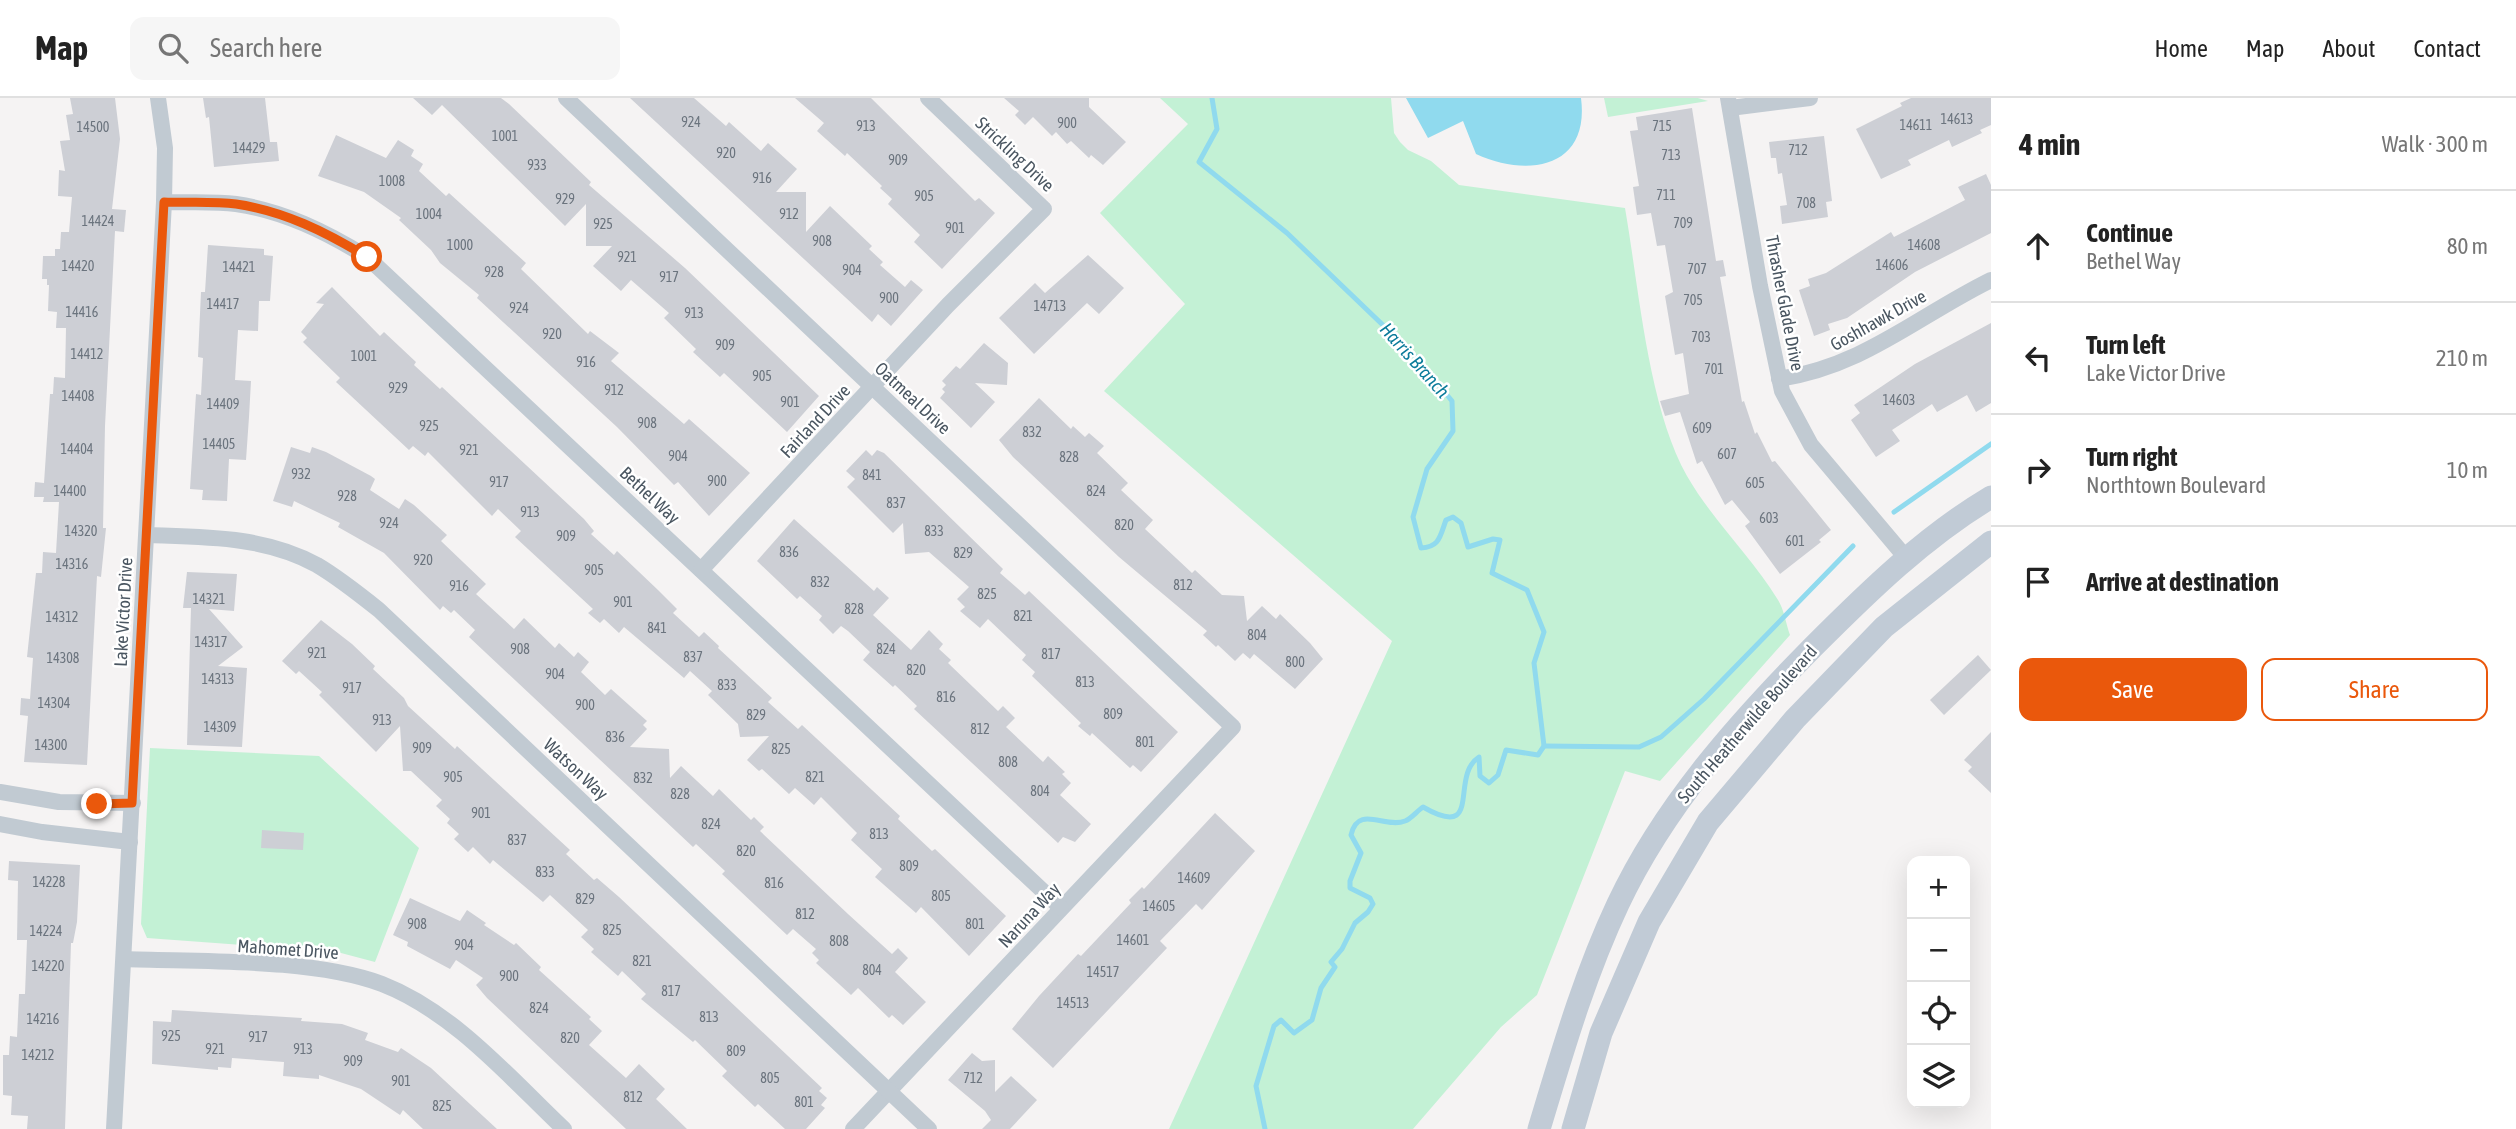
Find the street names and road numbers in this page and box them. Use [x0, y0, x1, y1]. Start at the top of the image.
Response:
street label: Strickling Drive [971, 112, 1059, 196]
street label: Thrasher Glade Drive [1762, 234, 1808, 372]
street label: Goshhawk Drive [1826, 285, 1930, 355]
street label: Oatmeal Drive [871, 358, 955, 438]
street label: Fairland Drive [776, 380, 854, 462]
street label: Bethel Way [616, 462, 684, 528]
street label: Lake Victor Drive [110, 557, 136, 667]
street label: South Heatherwilde Boulevard [1673, 641, 1821, 807]
street label: Watson Way [539, 734, 613, 804]
street label: Naruna Way [994, 878, 1064, 952]
street label: Mahomet Drive [237, 935, 339, 963]

